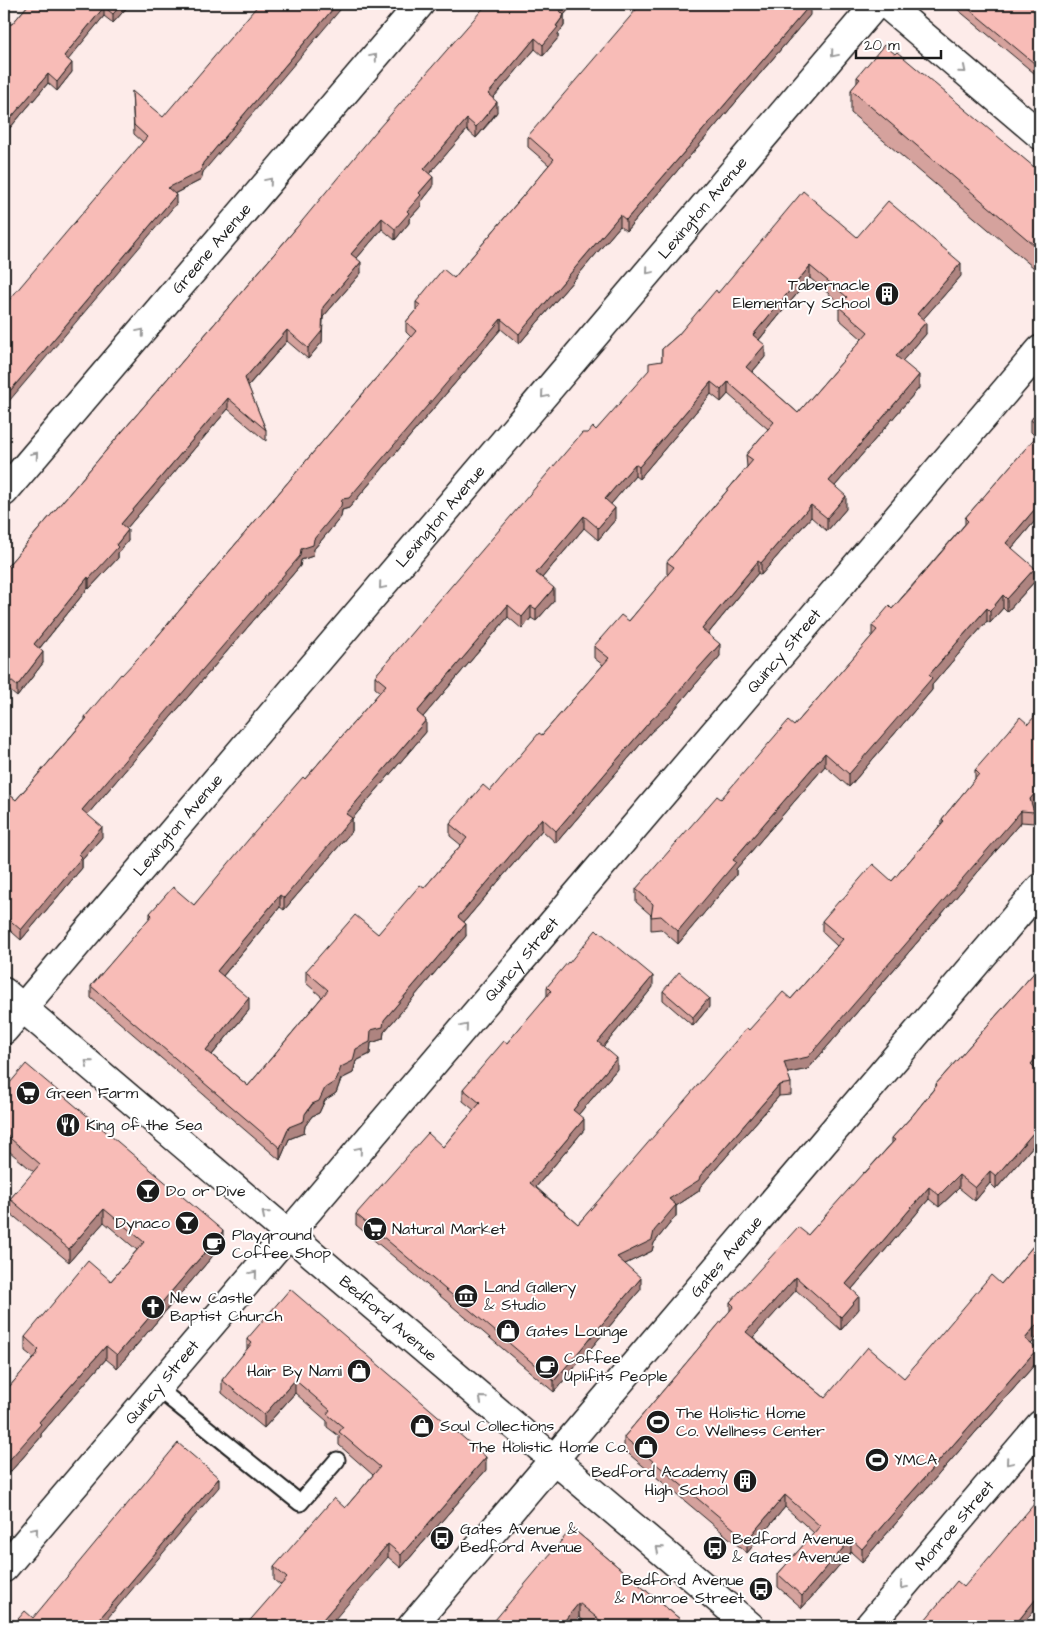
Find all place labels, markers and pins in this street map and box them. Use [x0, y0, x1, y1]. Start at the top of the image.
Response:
place label: Tabernacle Elementary School [733, 274, 870, 315]
building icon: Tabernacle Elementary School [874, 281, 900, 307]
supermarket icon: Green Farm [15, 1080, 41, 1106]
place label: Green Farm [46, 1082, 139, 1104]
restaurant icon: King of the Sea [55, 1112, 81, 1138]
place label: King of the Sea [86, 1114, 202, 1137]
bar icon: Do or Dive [135, 1178, 161, 1204]
place label: Do or Dive [166, 1180, 246, 1202]
bar icon: Dynaco [174, 1210, 200, 1236]
place label: Dynaco [116, 1212, 170, 1235]
supermarket icon: Natural Market [362, 1216, 388, 1242]
place label: Natural Market [392, 1218, 506, 1240]
place label: Playground Coffee Shop [232, 1224, 331, 1264]
cafe icon: Playground Coffee Shop [201, 1231, 227, 1257]
place label: Land Gallery & Studio [484, 1276, 577, 1316]
museum icon: Land Gallery & Studio [453, 1283, 479, 1309]
place label: New Castle Baptist Church [170, 1287, 283, 1327]
church icon: New Castle Baptist Church [140, 1294, 166, 1320]
shop icon: Gates Lounge [495, 1318, 521, 1344]
place label: Gates Lounge [526, 1320, 628, 1343]
place label: Coffee Uplifits People [564, 1347, 668, 1387]
cafe icon: Coffee Uplifits People [534, 1354, 560, 1380]
shop icon: Hair By Nami [346, 1358, 372, 1384]
place label: Hair By Nami [247, 1360, 343, 1383]
place label: The Holistic Home Co. Wellness Center [676, 1402, 825, 1442]
sports icon: The Holistic Home Co. Wellness Center [645, 1409, 671, 1435]
shop icon: Soul Collections [409, 1413, 435, 1439]
place label: Soul Collections [440, 1415, 554, 1437]
shop icon: The Holistic Home Co. [633, 1434, 659, 1460]
place label: The Holistic Home Co. [469, 1436, 628, 1458]
sports icon: YMCA [864, 1447, 890, 1473]
place label: YMCA [894, 1449, 937, 1471]
place label: Bedford Academy High School [591, 1461, 728, 1502]
building icon: Bedford Academy High School [732, 1468, 758, 1494]
place label: Gates Avenue & Bedford Avenue [460, 1518, 583, 1558]
bus stop icon: Gates Avenue & Bedford Avenue [429, 1525, 455, 1551]
place label: Bedford Avenue & Gates Avenue [732, 1528, 855, 1568]
bus stop icon: Bedford Avenue & Gates Avenue [702, 1535, 728, 1561]
place label: Bedford Avenue & Monroe Street [614, 1569, 745, 1609]
bus stop icon: Bedford Avenue & Monroe Street [748, 1576, 774, 1602]

